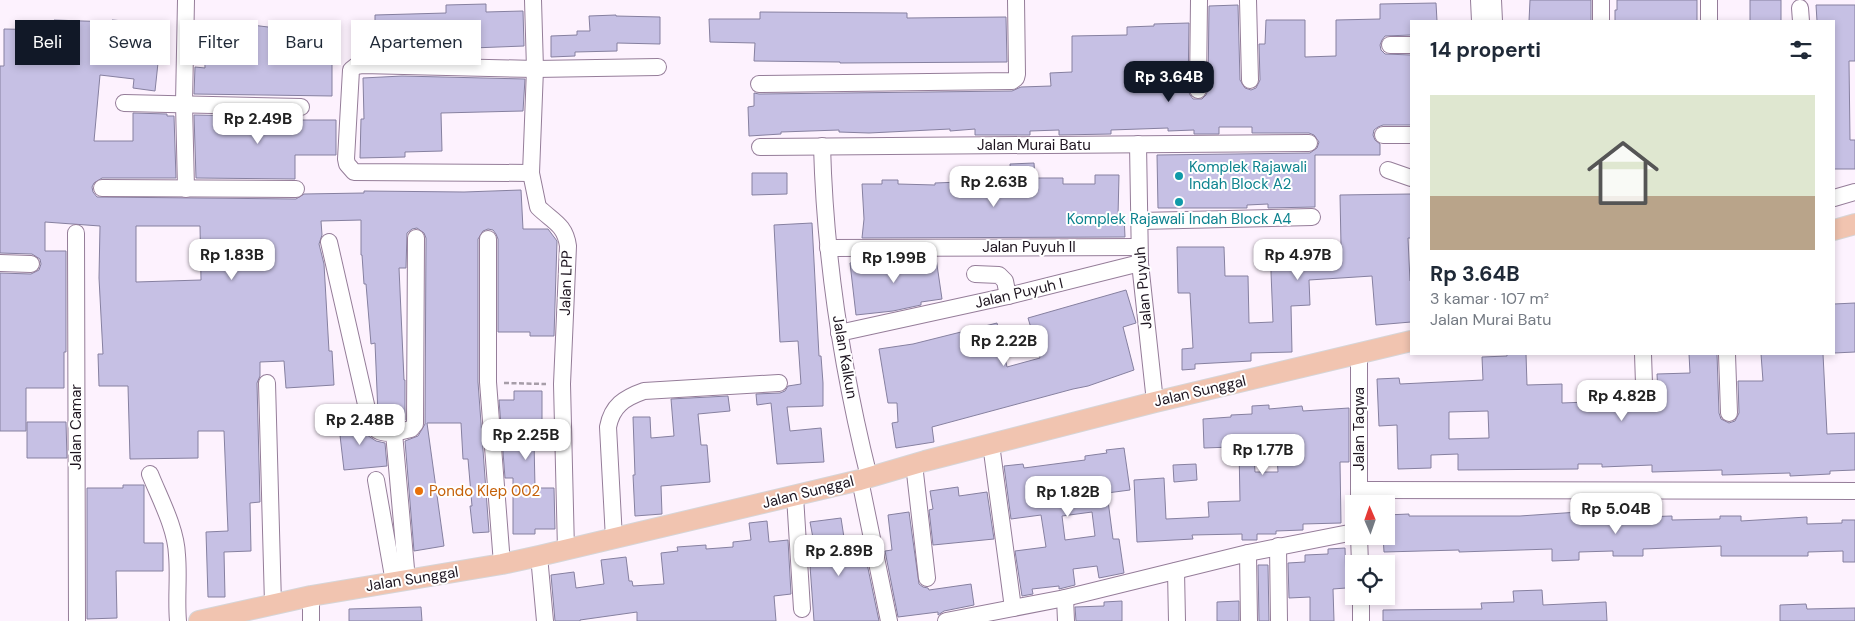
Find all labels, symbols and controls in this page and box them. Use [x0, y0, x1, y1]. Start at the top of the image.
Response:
chip: Beli [15, 20, 80, 65]
chip: Sewa [90, 20, 170, 65]
chip: Filter [180, 20, 258, 65]
chip: Baru [268, 20, 341, 65]
chip: Apartemen [351, 20, 481, 65]
text: 14 properti [1430, 36, 1541, 64]
icon: filters [1787, 36, 1815, 64]
pin: Rp 3.64B [1117, 61, 1221, 103]
text: Rp 3.64B [1135, 66, 1203, 87]
pin: Rp 2.49B [206, 102, 310, 145]
text: Rp 2.49B [224, 108, 292, 129]
icon: home [1578, 128, 1668, 218]
street label: Jalan Murai Batu [977, 135, 1091, 155]
place label: Komplek Rajawali Indah Block A2 [1189, 157, 1307, 194]
pin: Rp 2.63B [942, 166, 1046, 208]
marker: Komplek Rajawali Indah Block A2 [1173, 170, 1185, 182]
text: Rp 2.63B [960, 171, 1028, 192]
marker: Komplek Rajawali Indah Block A4 [1173, 196, 1185, 208]
place label: Komplek Rajawali Indah Block A4 [1067, 209, 1291, 229]
street label: Jalan Puyuh II [982, 237, 1076, 257]
pin: Rp 1.83B [180, 238, 284, 281]
pin: Rp 4.97B [1246, 238, 1350, 281]
pin: Rp 1.99B [842, 242, 946, 284]
text: Rp 1.83B [200, 244, 264, 265]
text: Rp 4.97B [1264, 244, 1332, 265]
street label: Jalan Puyuh [1129, 246, 1157, 330]
text: Rp 1.99B [862, 247, 926, 268]
street label: Jalan LPP [555, 250, 577, 316]
text: Rp 3.64B [1430, 260, 1520, 288]
street label: Jalan Puyuh I [973, 273, 1065, 313]
text: 3 kamar · 107 m² [1430, 288, 1549, 309]
text: Jalan Murai Batu [1430, 309, 1551, 330]
street label: Jalan Kalkun [828, 314, 862, 400]
pin: Rp 2.22B [952, 324, 1056, 367]
text: Rp 2.22B [971, 330, 1037, 351]
street label: Jalan Sunggal [1152, 371, 1248, 411]
pin: Rp 4.82B [1570, 380, 1674, 422]
street label: Jalan Camar [66, 384, 86, 470]
text: Rp 4.82B [1588, 385, 1656, 406]
street label: Jalan Taqwa [1349, 387, 1369, 471]
pin: Rp 2.48B [308, 404, 412, 446]
text: Rp 2.48B [326, 409, 394, 430]
pin: Rp 2.25B [474, 418, 578, 461]
text: Rp 2.25B [493, 424, 560, 445]
pin: Rp 1.77B [1211, 434, 1315, 476]
text: Rp 1.77B [1232, 439, 1294, 460]
street label: Jalan Sunggal [760, 471, 856, 513]
pin: Rp 1.82B [1016, 476, 1120, 518]
place label: Pondo Klep 002 [429, 481, 540, 501]
text: Rp 1.82B [1036, 481, 1100, 502]
marker: Pondo Klep 002 [413, 485, 425, 497]
pin: Rp 5.04B [1564, 492, 1668, 535]
north arrow [1345, 495, 1395, 545]
map controls [1345, 495, 1395, 605]
text: Rp 5.04B [1581, 498, 1651, 519]
pin: Rp 2.89B [787, 534, 891, 577]
text: Rp 2.89B [805, 540, 873, 561]
button: locate [1345, 555, 1395, 605]
street label: Jalan Sunggal [364, 562, 460, 596]

